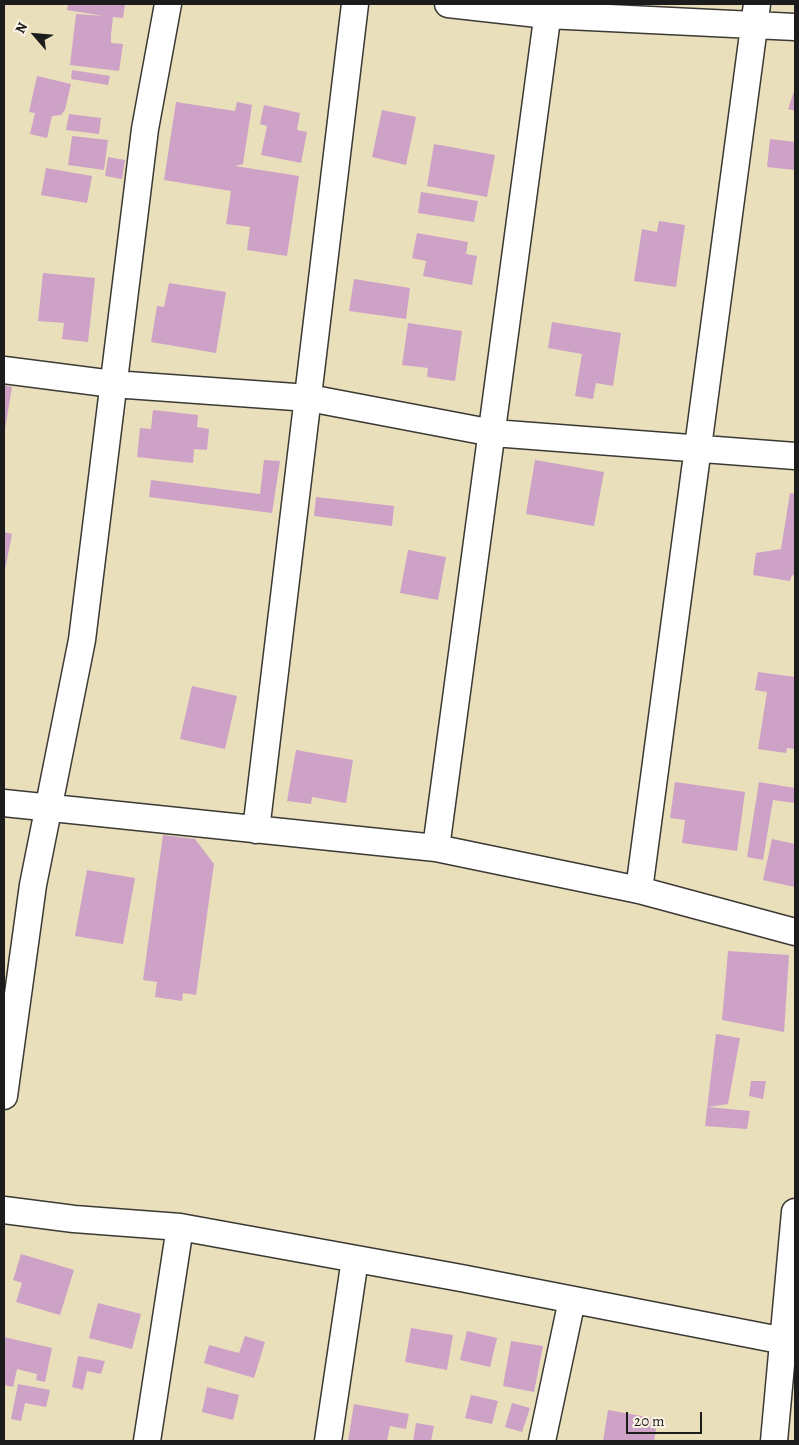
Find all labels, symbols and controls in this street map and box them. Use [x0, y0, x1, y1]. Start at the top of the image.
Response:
north arrow [10, 10, 60, 60]
text: N [10, 19, 32, 37]
scale bar [629, 1402, 705, 1434]
text: 20 m [634, 1411, 665, 1431]

